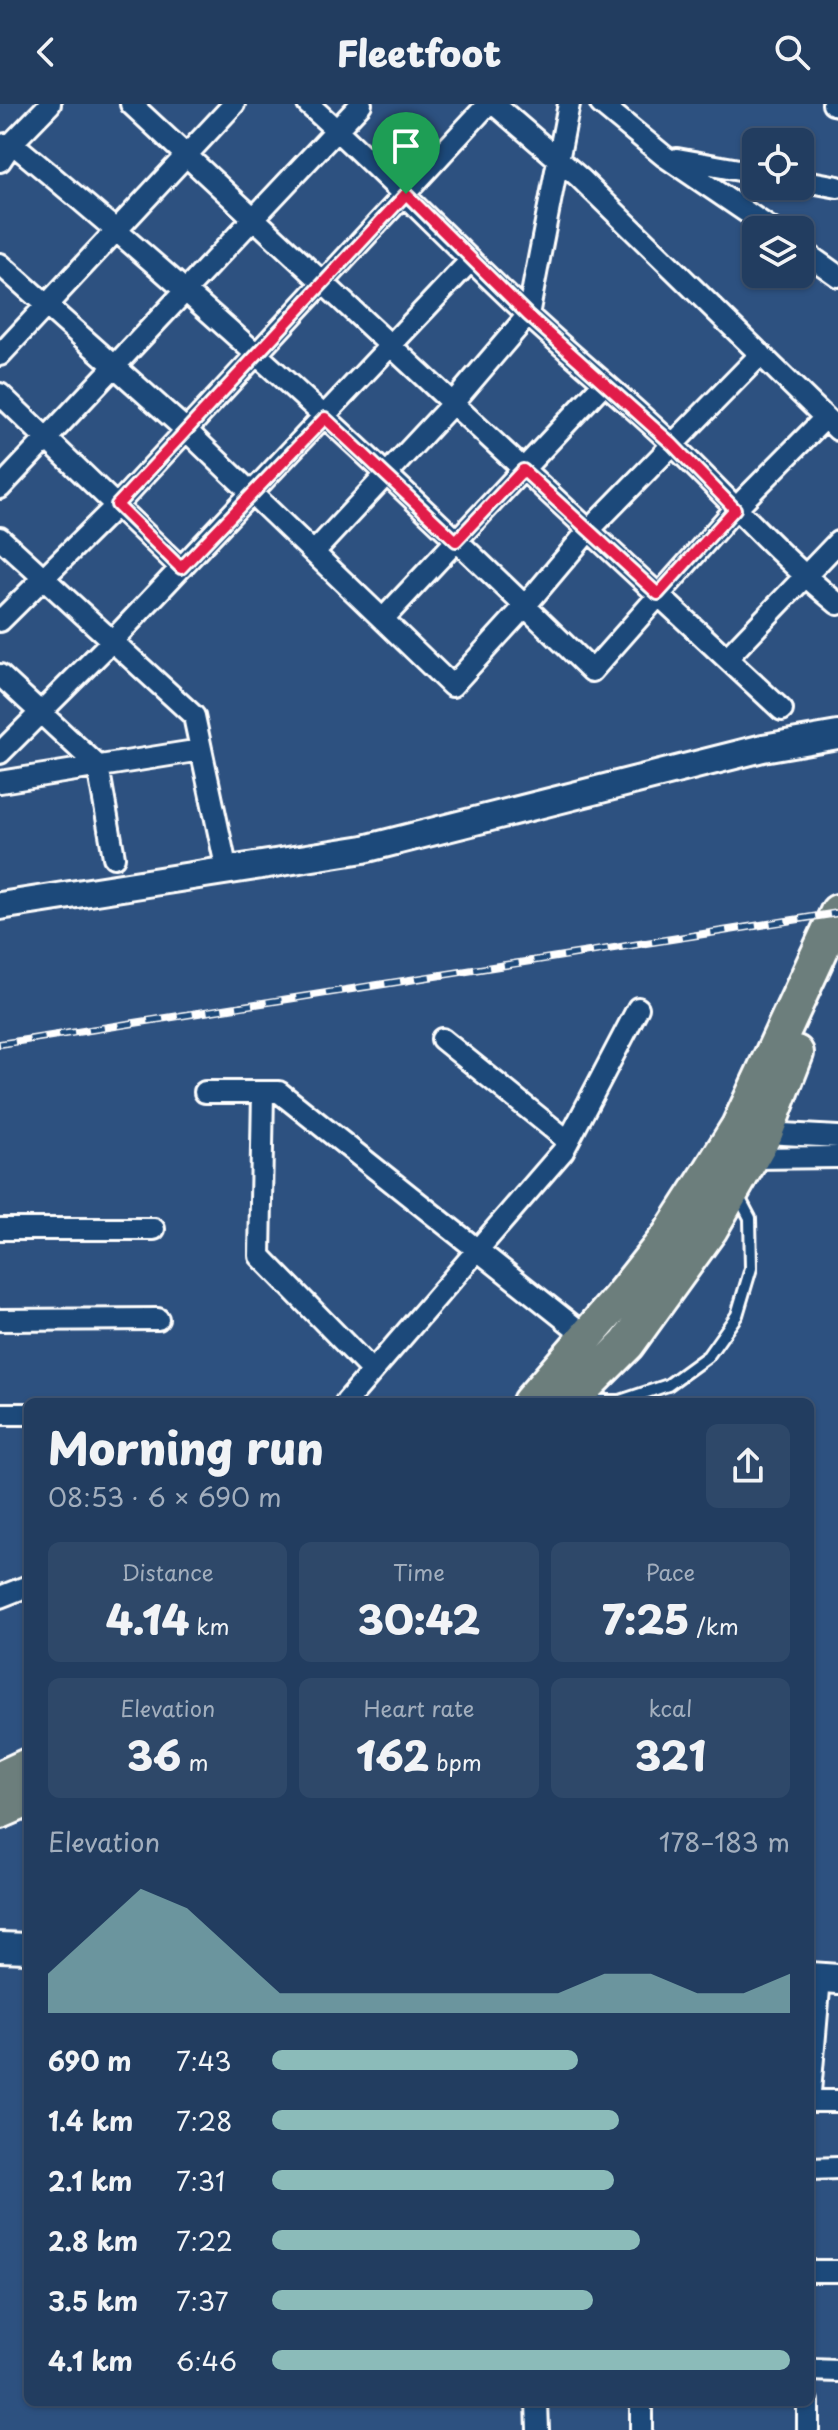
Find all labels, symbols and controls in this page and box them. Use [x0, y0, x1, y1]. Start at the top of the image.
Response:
text: Fleetfoot [337, 25, 501, 79]
icon: back [24, 30, 68, 74]
icon: search [770, 30, 814, 74]
pin [372, 112, 440, 194]
icon: arrive [384, 124, 428, 168]
map controls [742, 128, 814, 288]
button: locate [742, 128, 814, 200]
button: layers [742, 216, 814, 288]
text: Morning run [48, 1414, 324, 1480]
button: share [706, 1424, 790, 1508]
text: 08:53 · 6 × 690 m [48, 1477, 282, 1516]
text: Distance [122, 1555, 214, 1588]
text: Time [393, 1555, 445, 1588]
text: Pace [645, 1555, 695, 1588]
text: 4.14 [106, 1588, 189, 1649]
text: 30:42 [358, 1588, 480, 1649]
text: 7:25 [602, 1588, 689, 1649]
text: km [189, 1609, 229, 1642]
text: /km [689, 1609, 739, 1642]
text: Elevation [120, 1691, 215, 1724]
text: Heart rate [363, 1691, 475, 1724]
text: kcal [648, 1691, 692, 1724]
text: 36 [127, 1724, 181, 1785]
text: 162 [356, 1724, 429, 1785]
text: 321 [635, 1724, 706, 1785]
text: m [181, 1745, 208, 1778]
text: bpm [429, 1745, 482, 1778]
text: Elevation [48, 1822, 160, 1861]
text: 178–183 m [659, 1822, 790, 1861]
text: 690 m [48, 2041, 132, 2080]
text: 7:43 [176, 2041, 232, 2080]
text: 1.4 km [48, 2101, 133, 2140]
text: 7:28 [176, 2101, 232, 2140]
text: 2.1 km [48, 2161, 132, 2200]
text: 7:31 [176, 2161, 225, 2200]
text: 2.8 km [48, 2221, 138, 2260]
text: 7:22 [176, 2221, 233, 2260]
text: 3.5 km [48, 2281, 138, 2320]
text: 7:37 [176, 2281, 228, 2320]
text: 4.1 km [48, 2341, 133, 2380]
text: 6:46 [176, 2341, 237, 2380]

